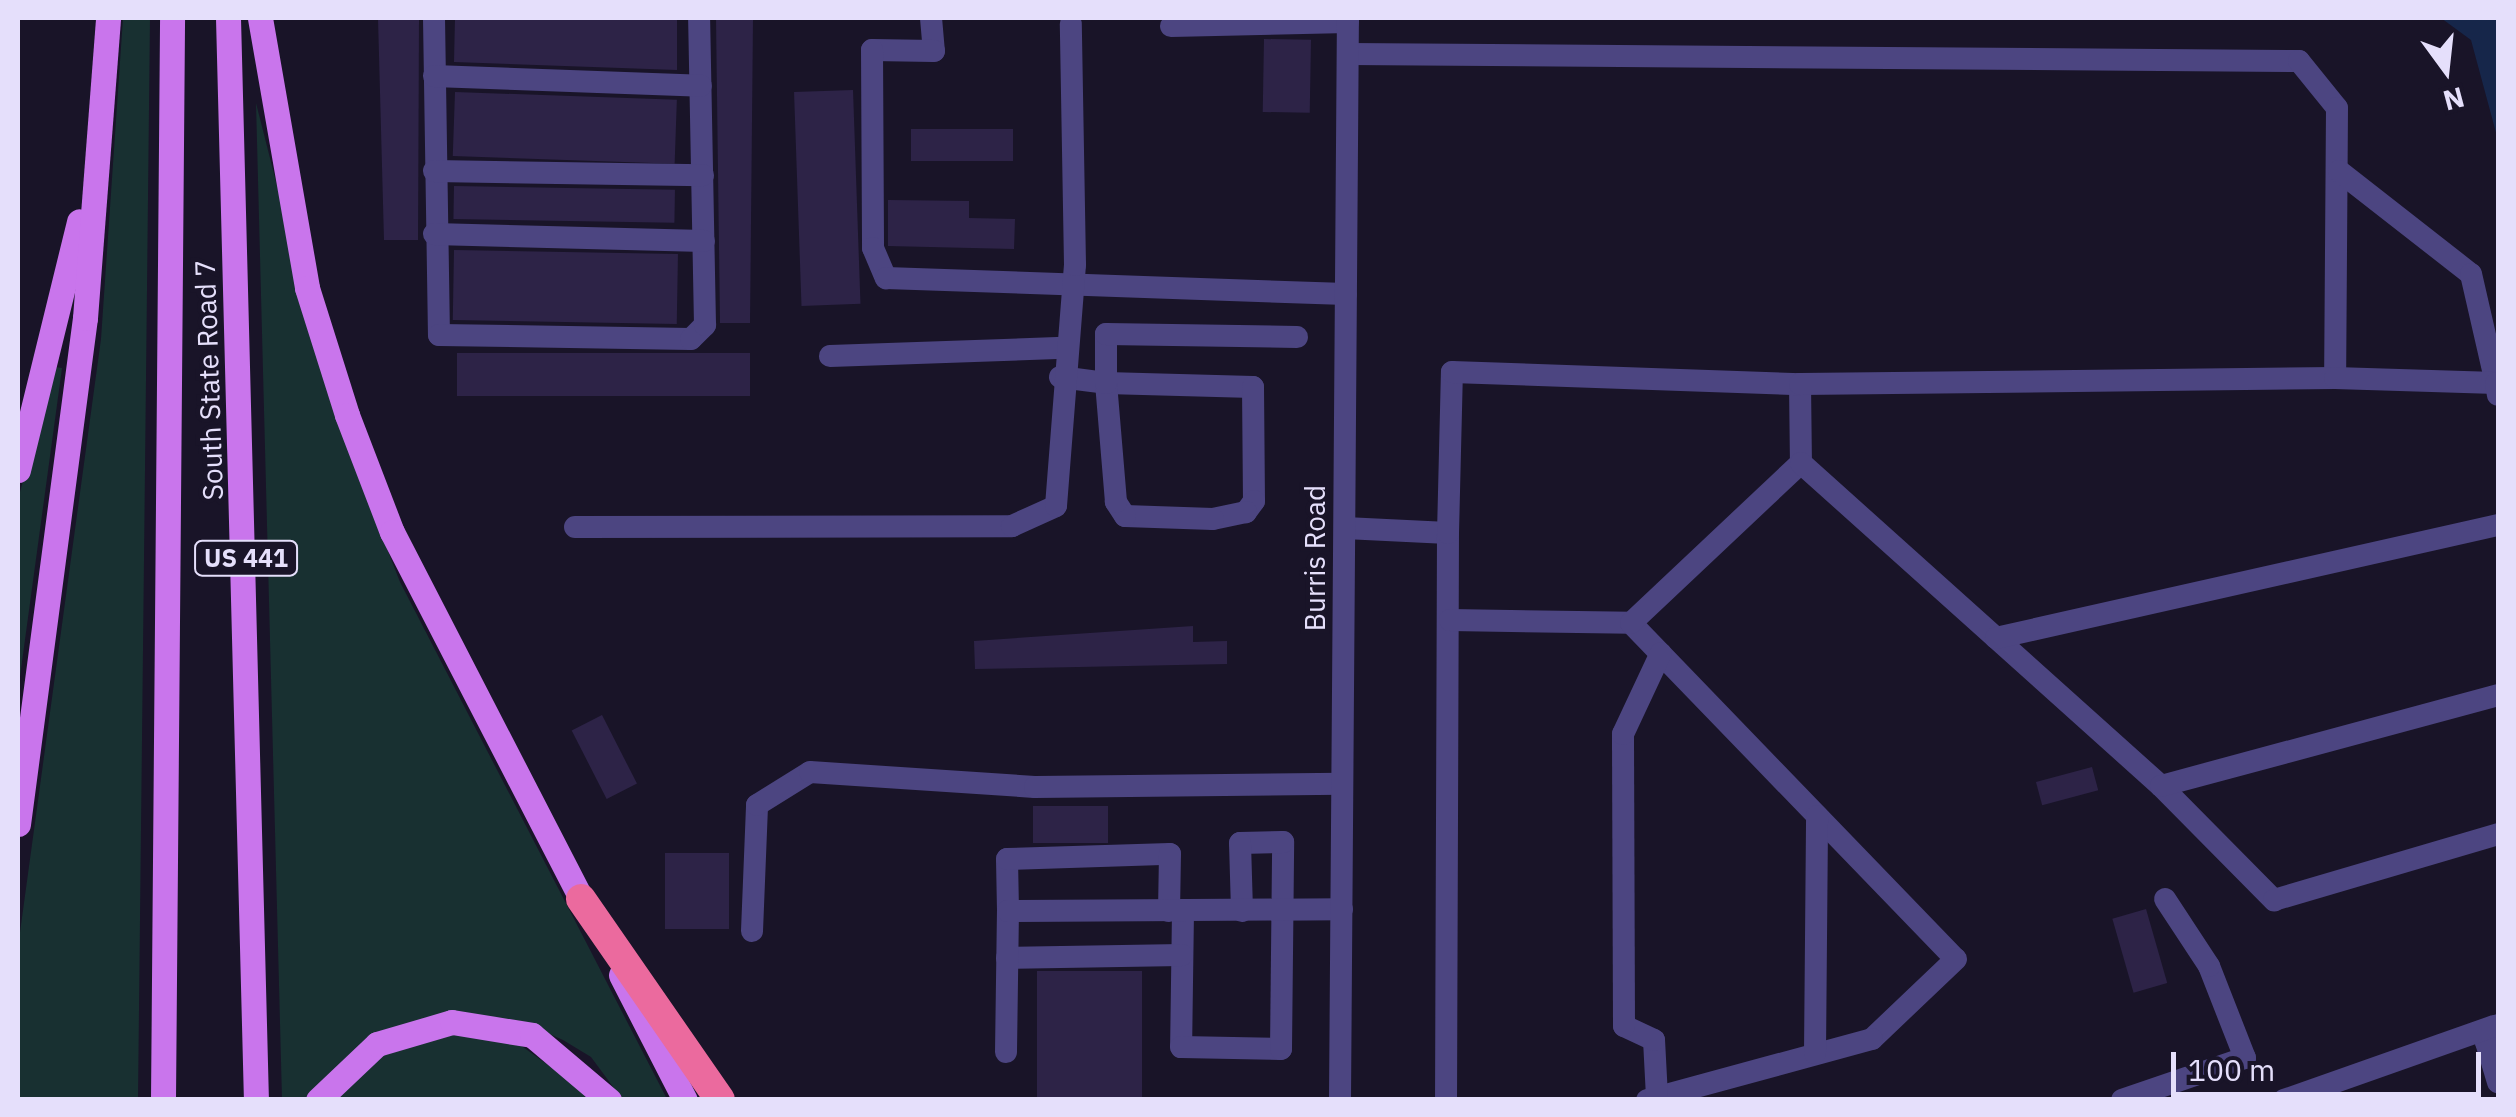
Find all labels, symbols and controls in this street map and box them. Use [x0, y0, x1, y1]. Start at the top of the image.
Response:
north arrow [2396, 20, 2496, 120]
text: N [2439, 79, 2468, 120]
street label: South State Road 7 [188, 259, 230, 501]
street label: Burris Road [1298, 485, 1332, 631]
road number: US 441 [194, 538, 298, 578]
scale bar [2176, 1032, 2486, 1094]
text: 100 m [2188, 1050, 2275, 1089]

